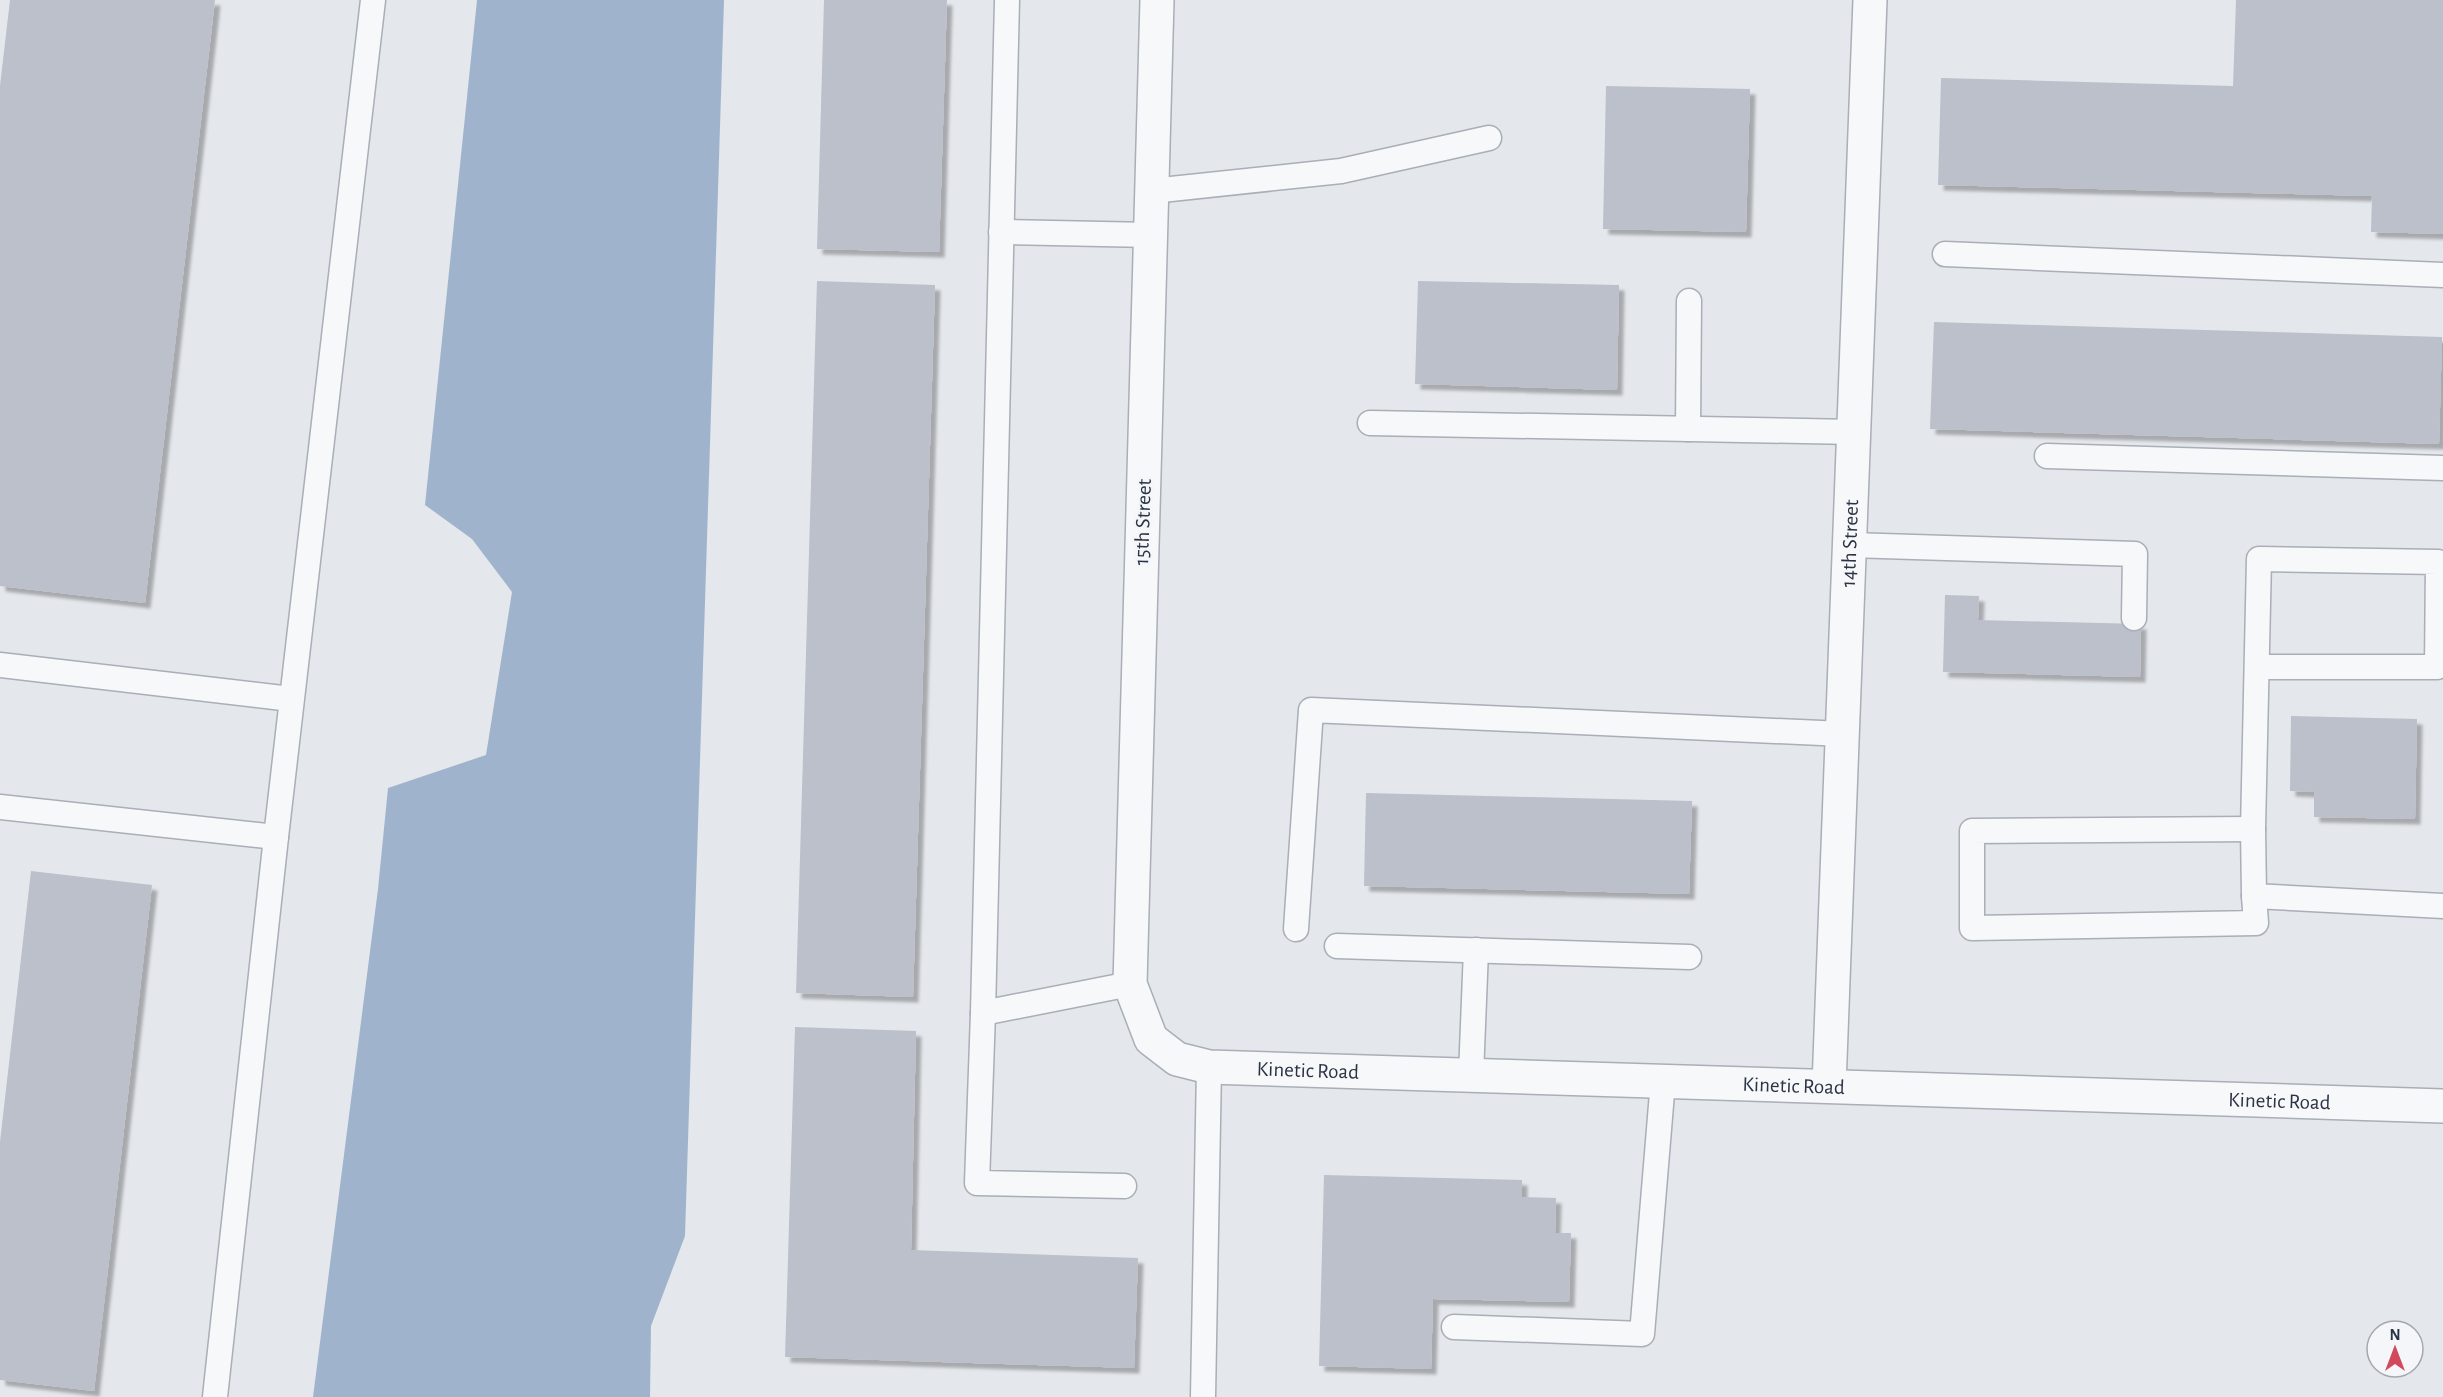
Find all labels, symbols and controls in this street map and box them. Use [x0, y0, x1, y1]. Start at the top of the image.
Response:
street label: 15th Street [1131, 478, 1155, 566]
street label: 14th Street [1837, 499, 1862, 588]
street label: Kinetic Road [1256, 1058, 1359, 1082]
street label: Kinetic Road [1742, 1073, 1845, 1098]
street label: Kinetic Road [2228, 1089, 2331, 1113]
north arrow [2365, 1319, 2425, 1379]
text: N [2389, 1327, 2401, 1343]

